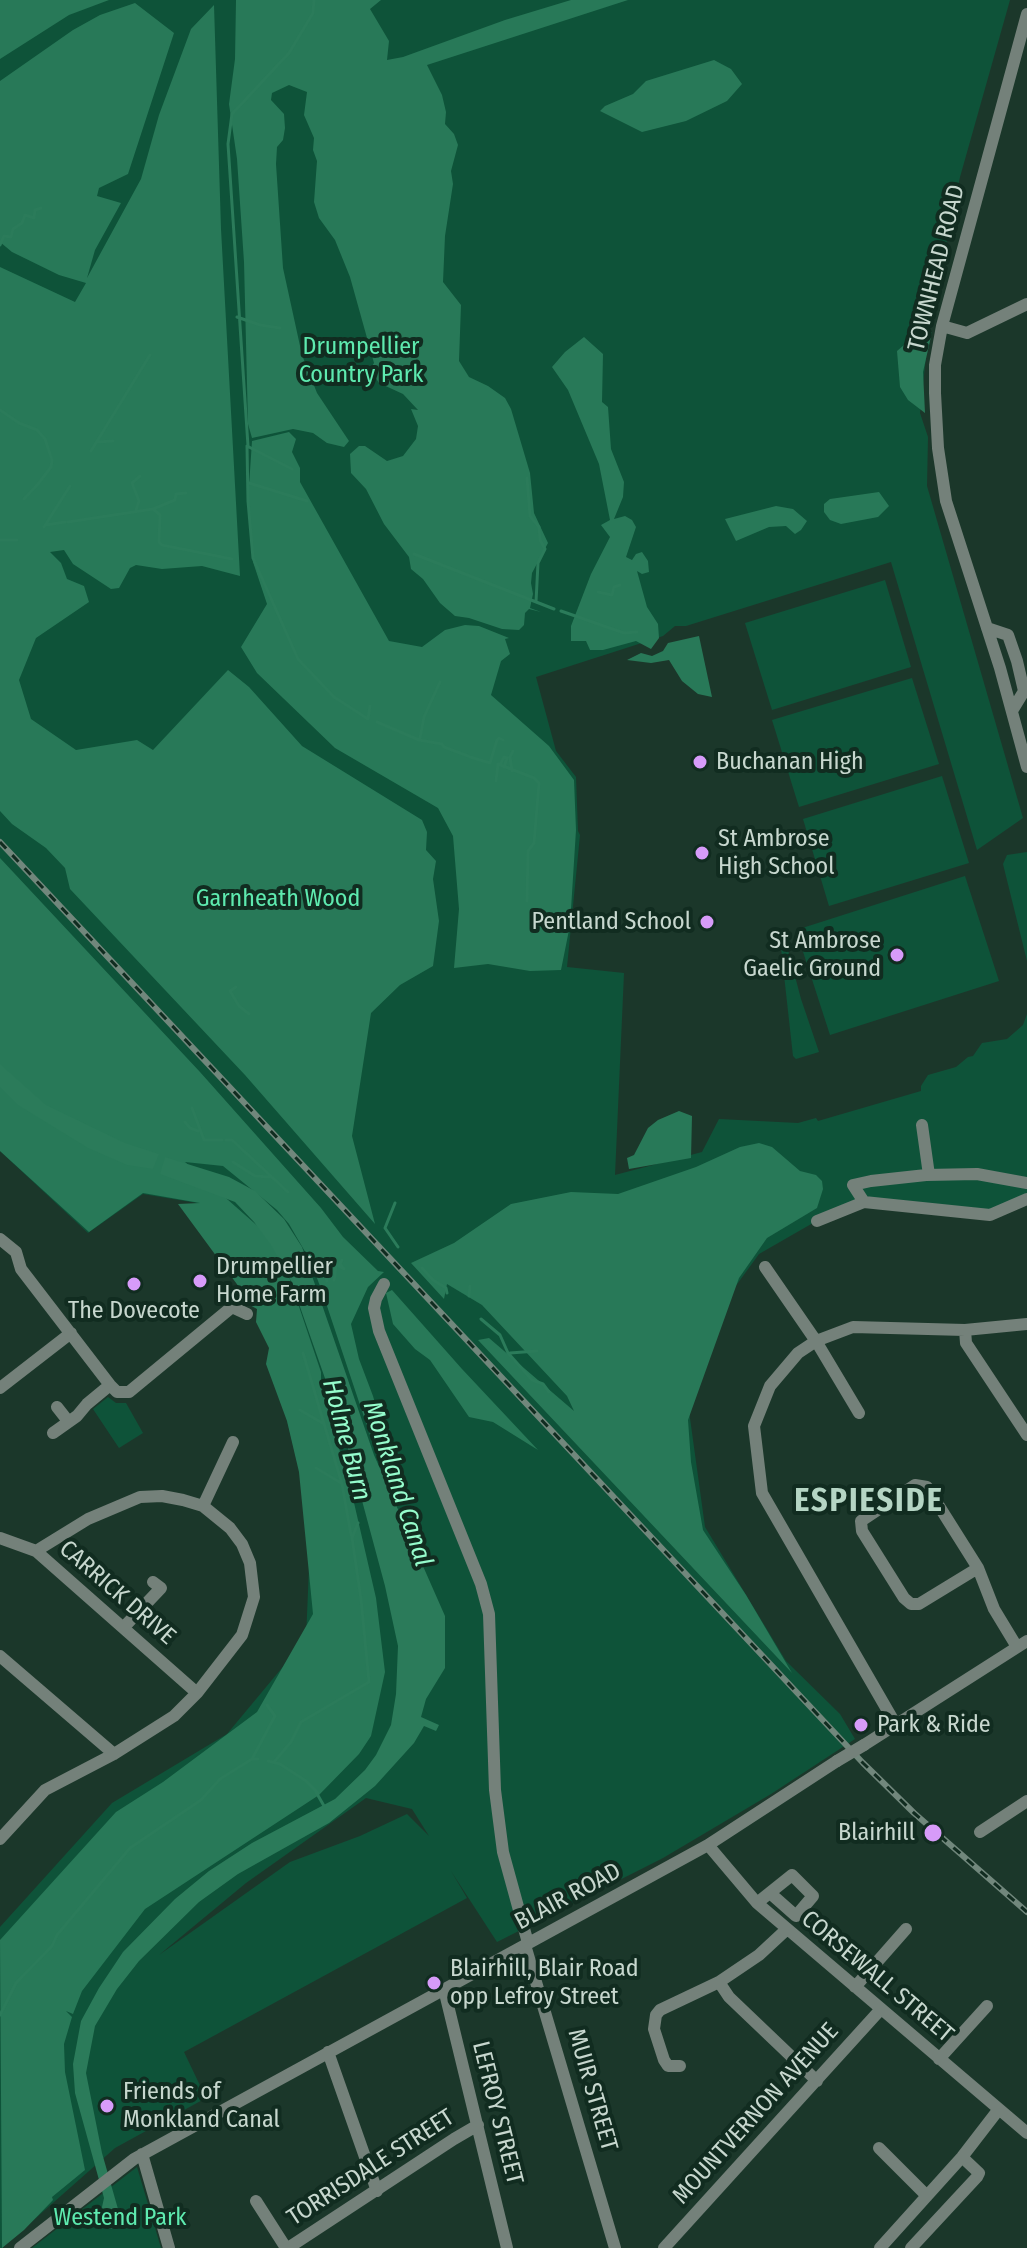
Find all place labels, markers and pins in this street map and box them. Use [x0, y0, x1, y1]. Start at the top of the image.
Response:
place label: Buchanan High [716, 748, 864, 776]
marker: Buchanan High [691, 753, 709, 771]
place label: St Ambrose High School [718, 825, 835, 881]
marker: St Ambrose High School [693, 844, 711, 862]
place label: Pentland School [532, 908, 691, 936]
marker: Pentland School [698, 913, 716, 931]
place label: St Ambrose Gaelic Ground [743, 927, 881, 983]
marker: St Ambrose Gaelic Ground [888, 946, 906, 964]
place label: Drumpellier Home Farm [216, 1253, 333, 1309]
marker: Drumpellier Home Farm [191, 1272, 209, 1290]
marker: The Dovecote [125, 1275, 143, 1293]
place label: The Dovecote [68, 1297, 200, 1325]
place label: Park & Ride [877, 1711, 991, 1739]
marker: Park & Ride [852, 1716, 870, 1734]
place label: Blairhill [838, 1819, 915, 1847]
marker: Blairhill [922, 1822, 944, 1844]
place label: Blairhill, Blair Road opp Lefroy Street [450, 1955, 639, 2011]
marker: Blairhill, Blair Road opp Lefroy Street [425, 1974, 443, 1992]
place label: Friends of Monkland Canal [123, 2078, 280, 2134]
marker: Friends of Monkland Canal [98, 2097, 116, 2115]

